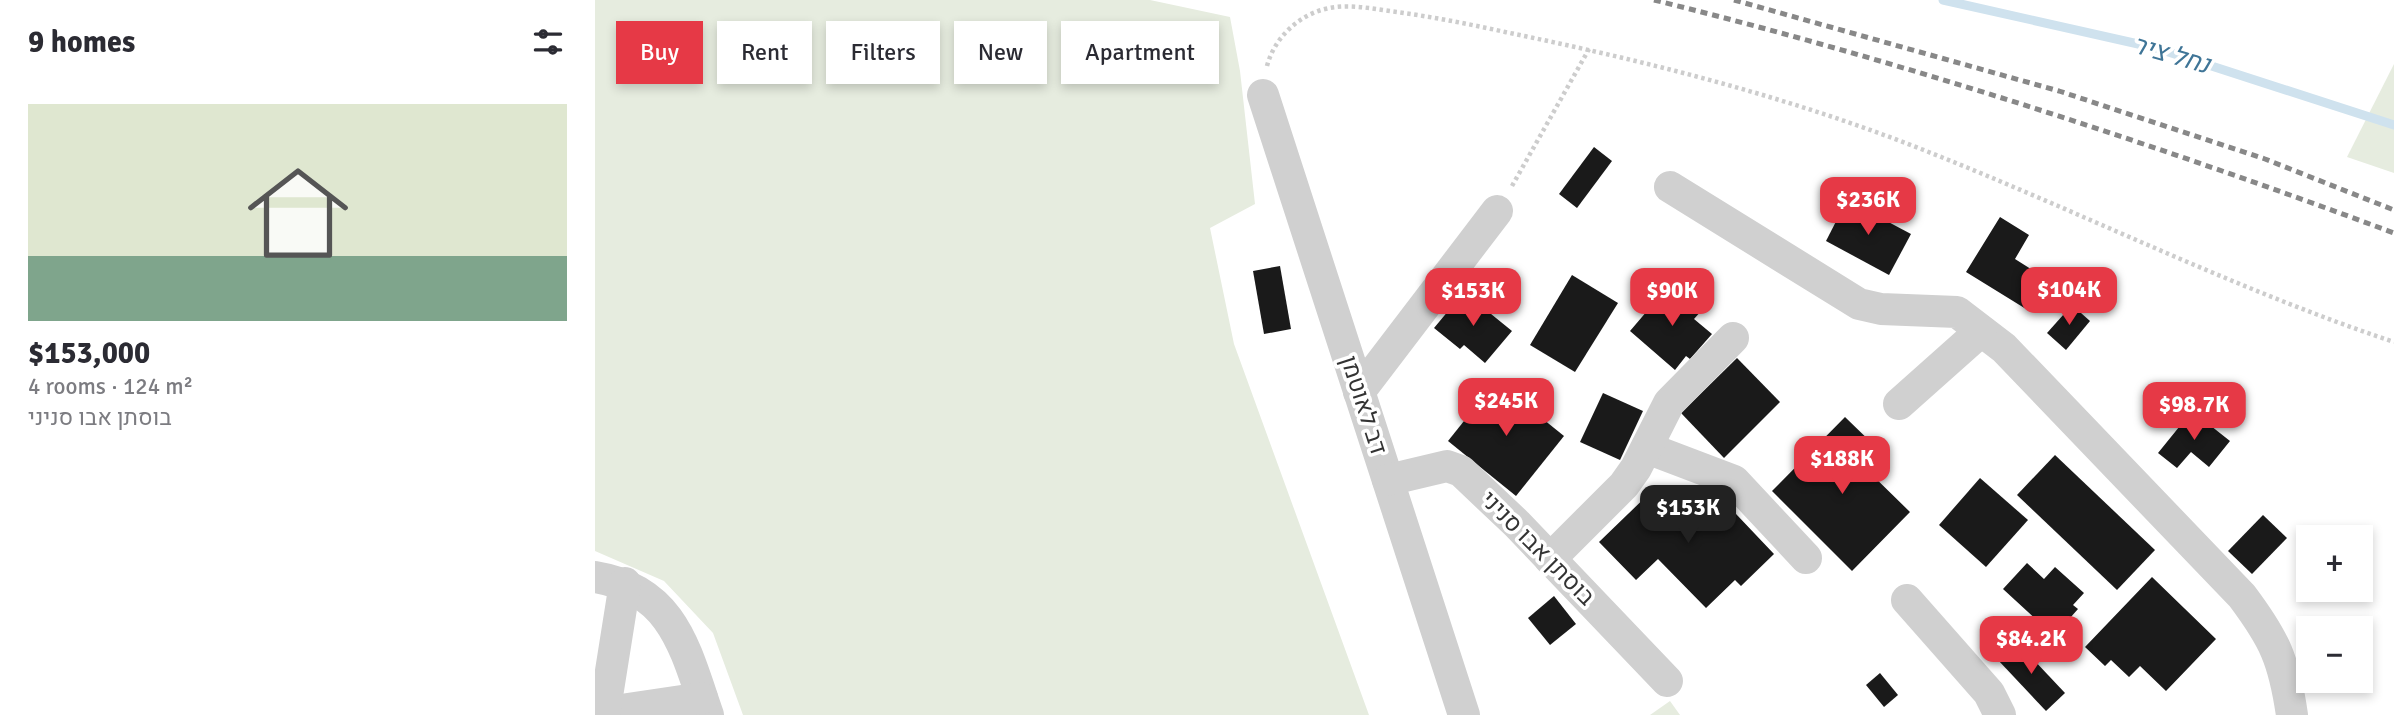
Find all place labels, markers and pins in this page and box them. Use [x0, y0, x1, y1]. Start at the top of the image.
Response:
pin: $236K [1819, 177, 1917, 237]
pin: $153K [1424, 268, 1522, 328]
pin: $90K [1631, 268, 1713, 328]
pin: $104K [2020, 268, 2118, 327]
pin: $245K [1457, 378, 1555, 438]
pin: $98.7K [2137, 382, 2251, 442]
pin: $188K [1793, 436, 1891, 496]
pin: $153K [1639, 486, 1737, 545]
pin: $84.2K [1974, 616, 2088, 676]

